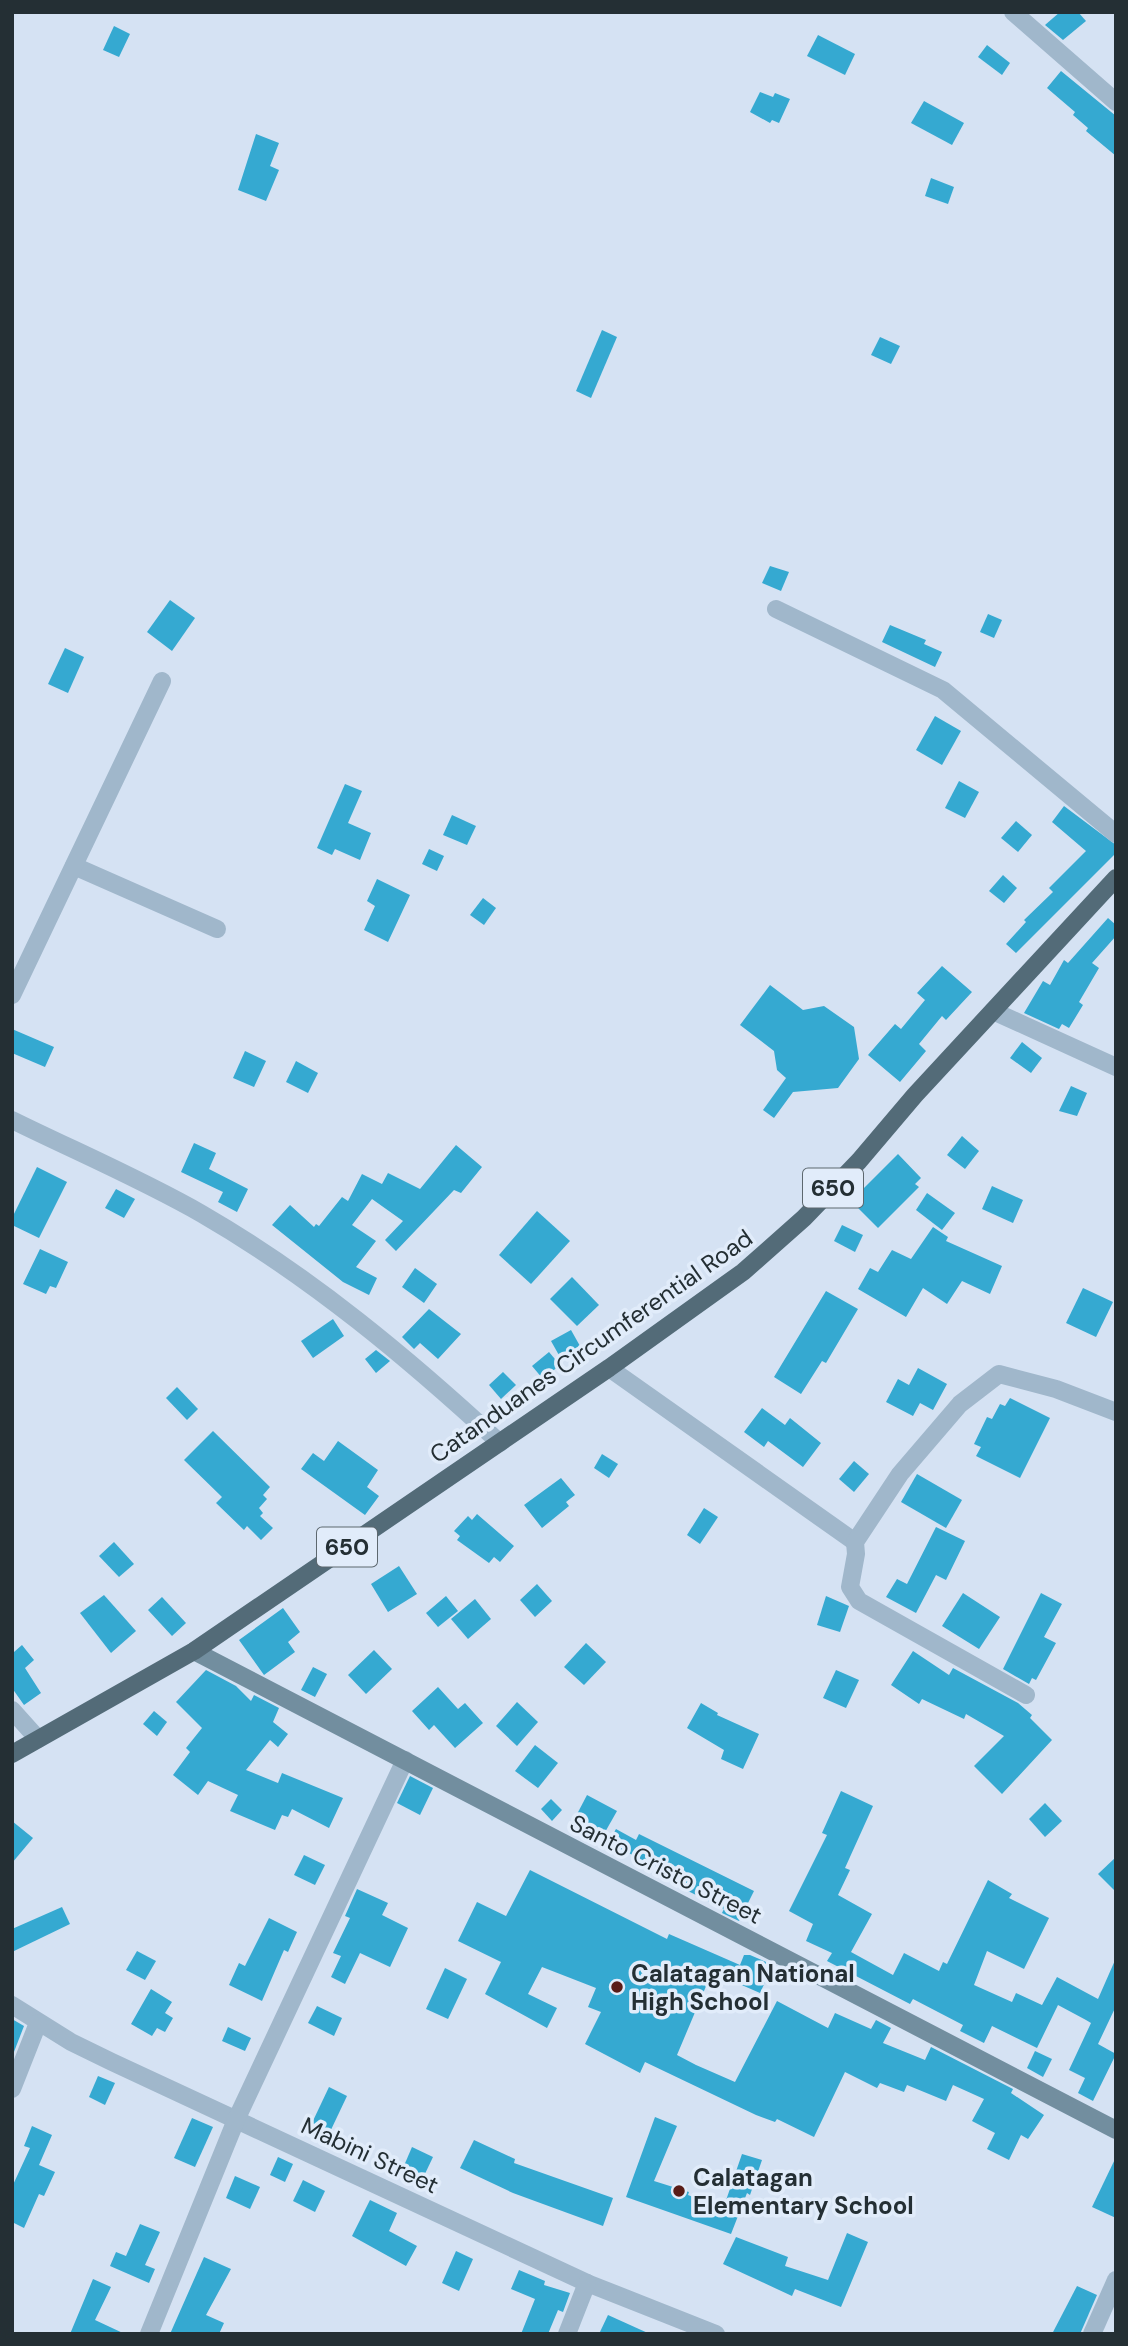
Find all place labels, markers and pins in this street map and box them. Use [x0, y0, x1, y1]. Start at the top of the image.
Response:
place label: Calatagan National High School [631, 1958, 855, 2017]
marker: Calatagan National High School [609, 1979, 625, 1995]
place label: Calatagan Elementary School [693, 2162, 914, 2221]
marker: Calatagan Elementary School [671, 2183, 687, 2199]

